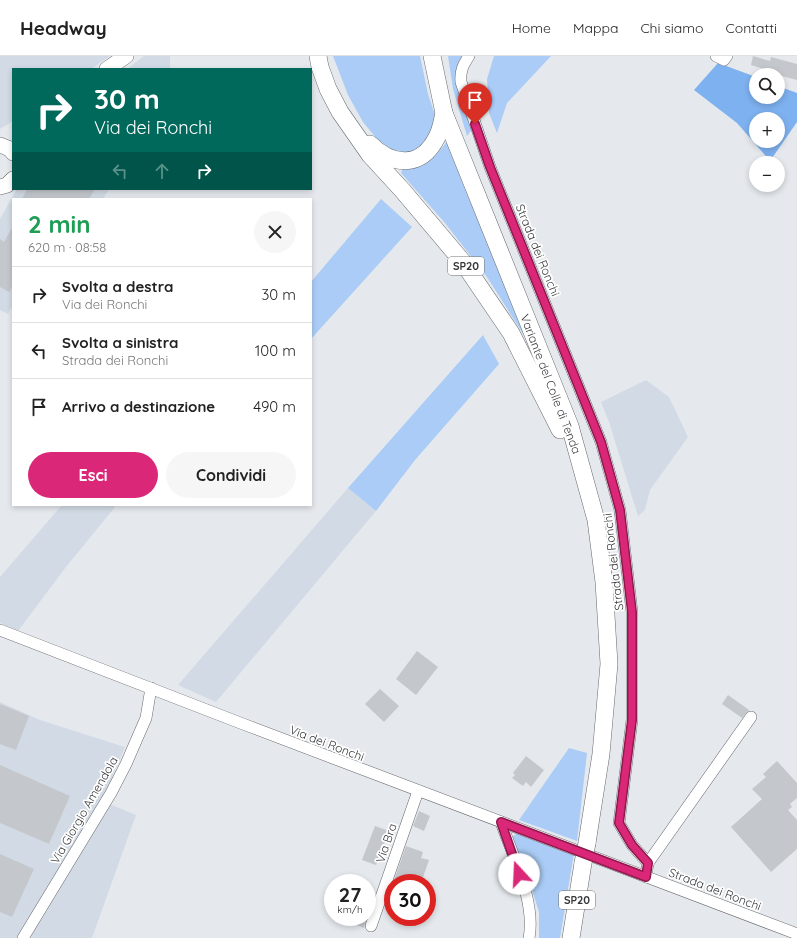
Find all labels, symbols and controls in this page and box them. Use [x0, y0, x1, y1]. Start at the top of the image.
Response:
text: Headway [20, 16, 107, 40]
text: Home [512, 19, 551, 37]
text: Mappa [573, 19, 618, 37]
text: Chi siamo [640, 19, 704, 37]
text: Contatti [726, 19, 777, 37]
map controls [749, 68, 785, 192]
button: search [749, 68, 785, 104]
text: 30 m [94, 81, 160, 116]
pin [458, 83, 492, 124]
icon: right [28, 84, 80, 136]
icon: arrive [464, 89, 486, 111]
button: + [749, 112, 785, 148]
text: Via dei Ronchi [94, 116, 212, 139]
button: − [749, 156, 785, 192]
icon: left [109, 160, 131, 182]
icon: ahead [151, 160, 173, 182]
icon: right [193, 160, 215, 182]
street label: Strada dei Ronchi [513, 202, 563, 298]
text: 2 min [28, 209, 90, 239]
button: close [254, 211, 296, 253]
text: 620 m · 08:58 [28, 239, 106, 255]
road number: SP20 [448, 257, 484, 275]
text: Svolta a destra [62, 277, 173, 296]
icon: right [28, 284, 50, 306]
text: 30 m [261, 285, 296, 304]
text: Via dei Ronchi [62, 296, 147, 312]
street label: Variante del Colle di Tenda [517, 312, 585, 456]
text: Svolta a sinistra [62, 333, 178, 352]
icon: left [28, 340, 50, 362]
text: 100 m [255, 341, 296, 360]
text: Strada dei Ronchi [62, 352, 168, 368]
icon: arrive [28, 396, 50, 418]
text: Arrivo a destinazione [62, 397, 215, 416]
text: 490 m [253, 397, 296, 416]
button: Esci [28, 452, 158, 498]
button: Condividi [166, 452, 296, 498]
street label: Strada dei Ronchi [600, 512, 626, 612]
street label: Via dei Ronchi [288, 722, 366, 764]
street label: Via Giorgio Amendola [47, 754, 121, 866]
street label: Via Bra [372, 821, 400, 865]
position arrow [498, 853, 540, 895]
street label: Strada dei Ronchi [667, 864, 763, 914]
speed limit sign: 30 [384, 874, 436, 926]
text: 27 [339, 882, 361, 907]
road number: SP20 [559, 891, 595, 909]
text: km/h [337, 903, 363, 916]

